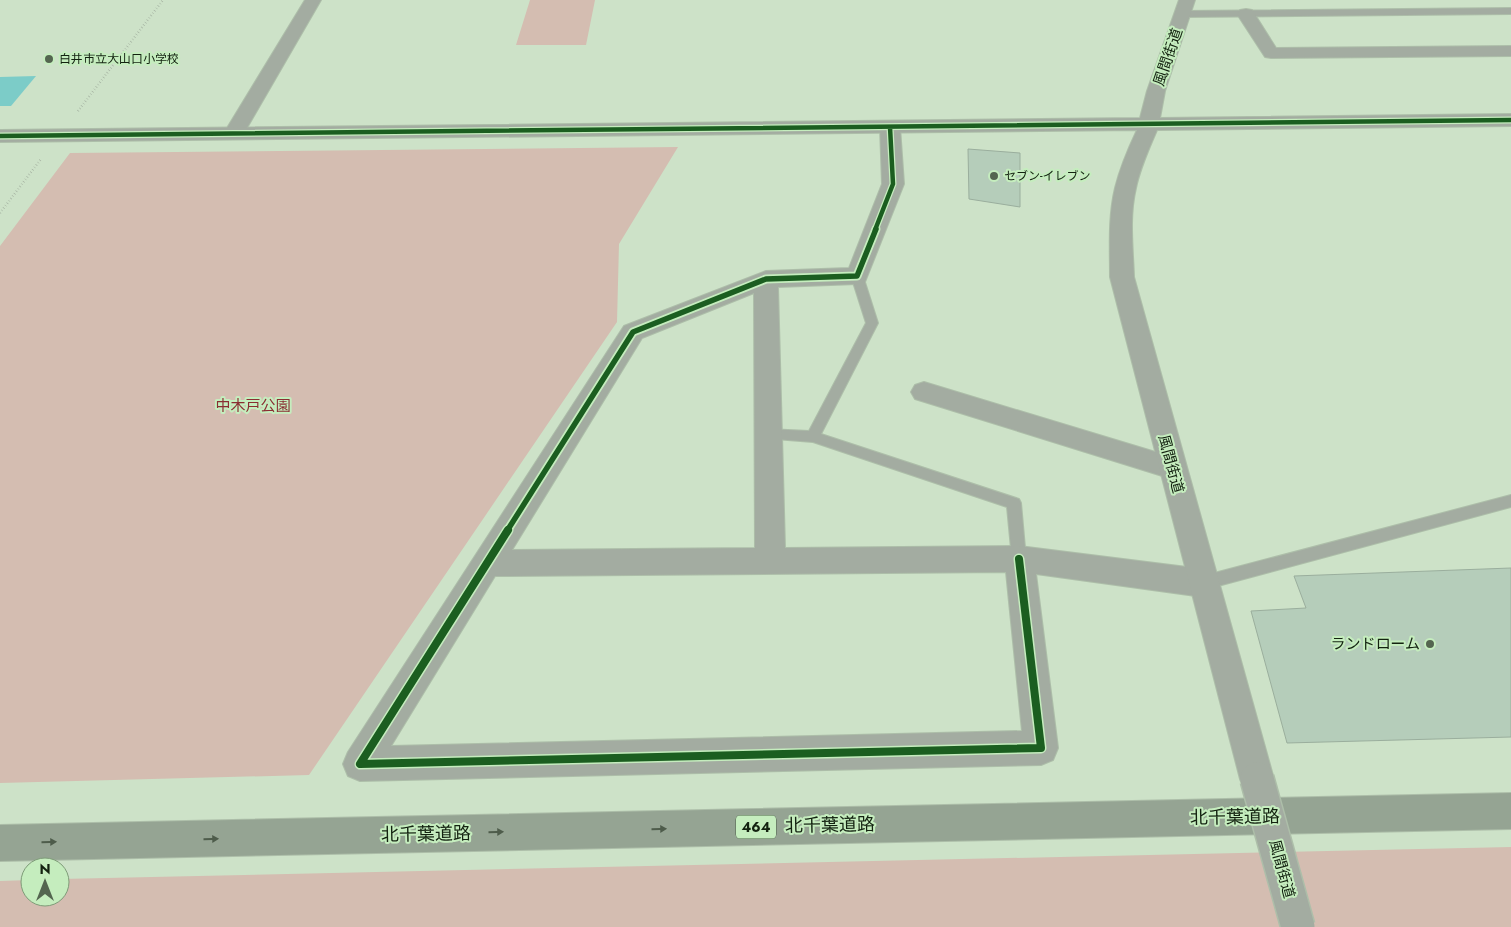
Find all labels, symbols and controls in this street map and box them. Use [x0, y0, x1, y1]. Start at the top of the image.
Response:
street label: 風間街道 [1148, 25, 1188, 89]
place label: 白井市立大山口小学校 [59, 50, 179, 68]
marker: 白井市立大山口小学校 [43, 53, 55, 65]
place label: セブン-イレブン [1004, 167, 1091, 185]
marker: セブン-イレブン [988, 170, 1000, 182]
park label: 中木戸公園 [215, 395, 291, 417]
street label: 風間街道 [1153, 432, 1189, 496]
place label: ランドローム [1330, 633, 1420, 655]
marker: ランドローム [1424, 638, 1436, 650]
street label: 北千葉道路 [1190, 803, 1280, 831]
street label: 北千葉道路 [785, 811, 875, 839]
road number: 464 [736, 816, 776, 839]
street label: 北千葉道路 [381, 820, 471, 848]
one-way arrow [651, 825, 667, 833]
one-way arrow [488, 828, 504, 836]
one-way arrow [203, 834, 219, 842]
street label: 風間街道 [1264, 837, 1300, 901]
one-way arrow [41, 838, 57, 846]
north arrow [20, 857, 70, 907]
text: N [39, 859, 51, 879]

